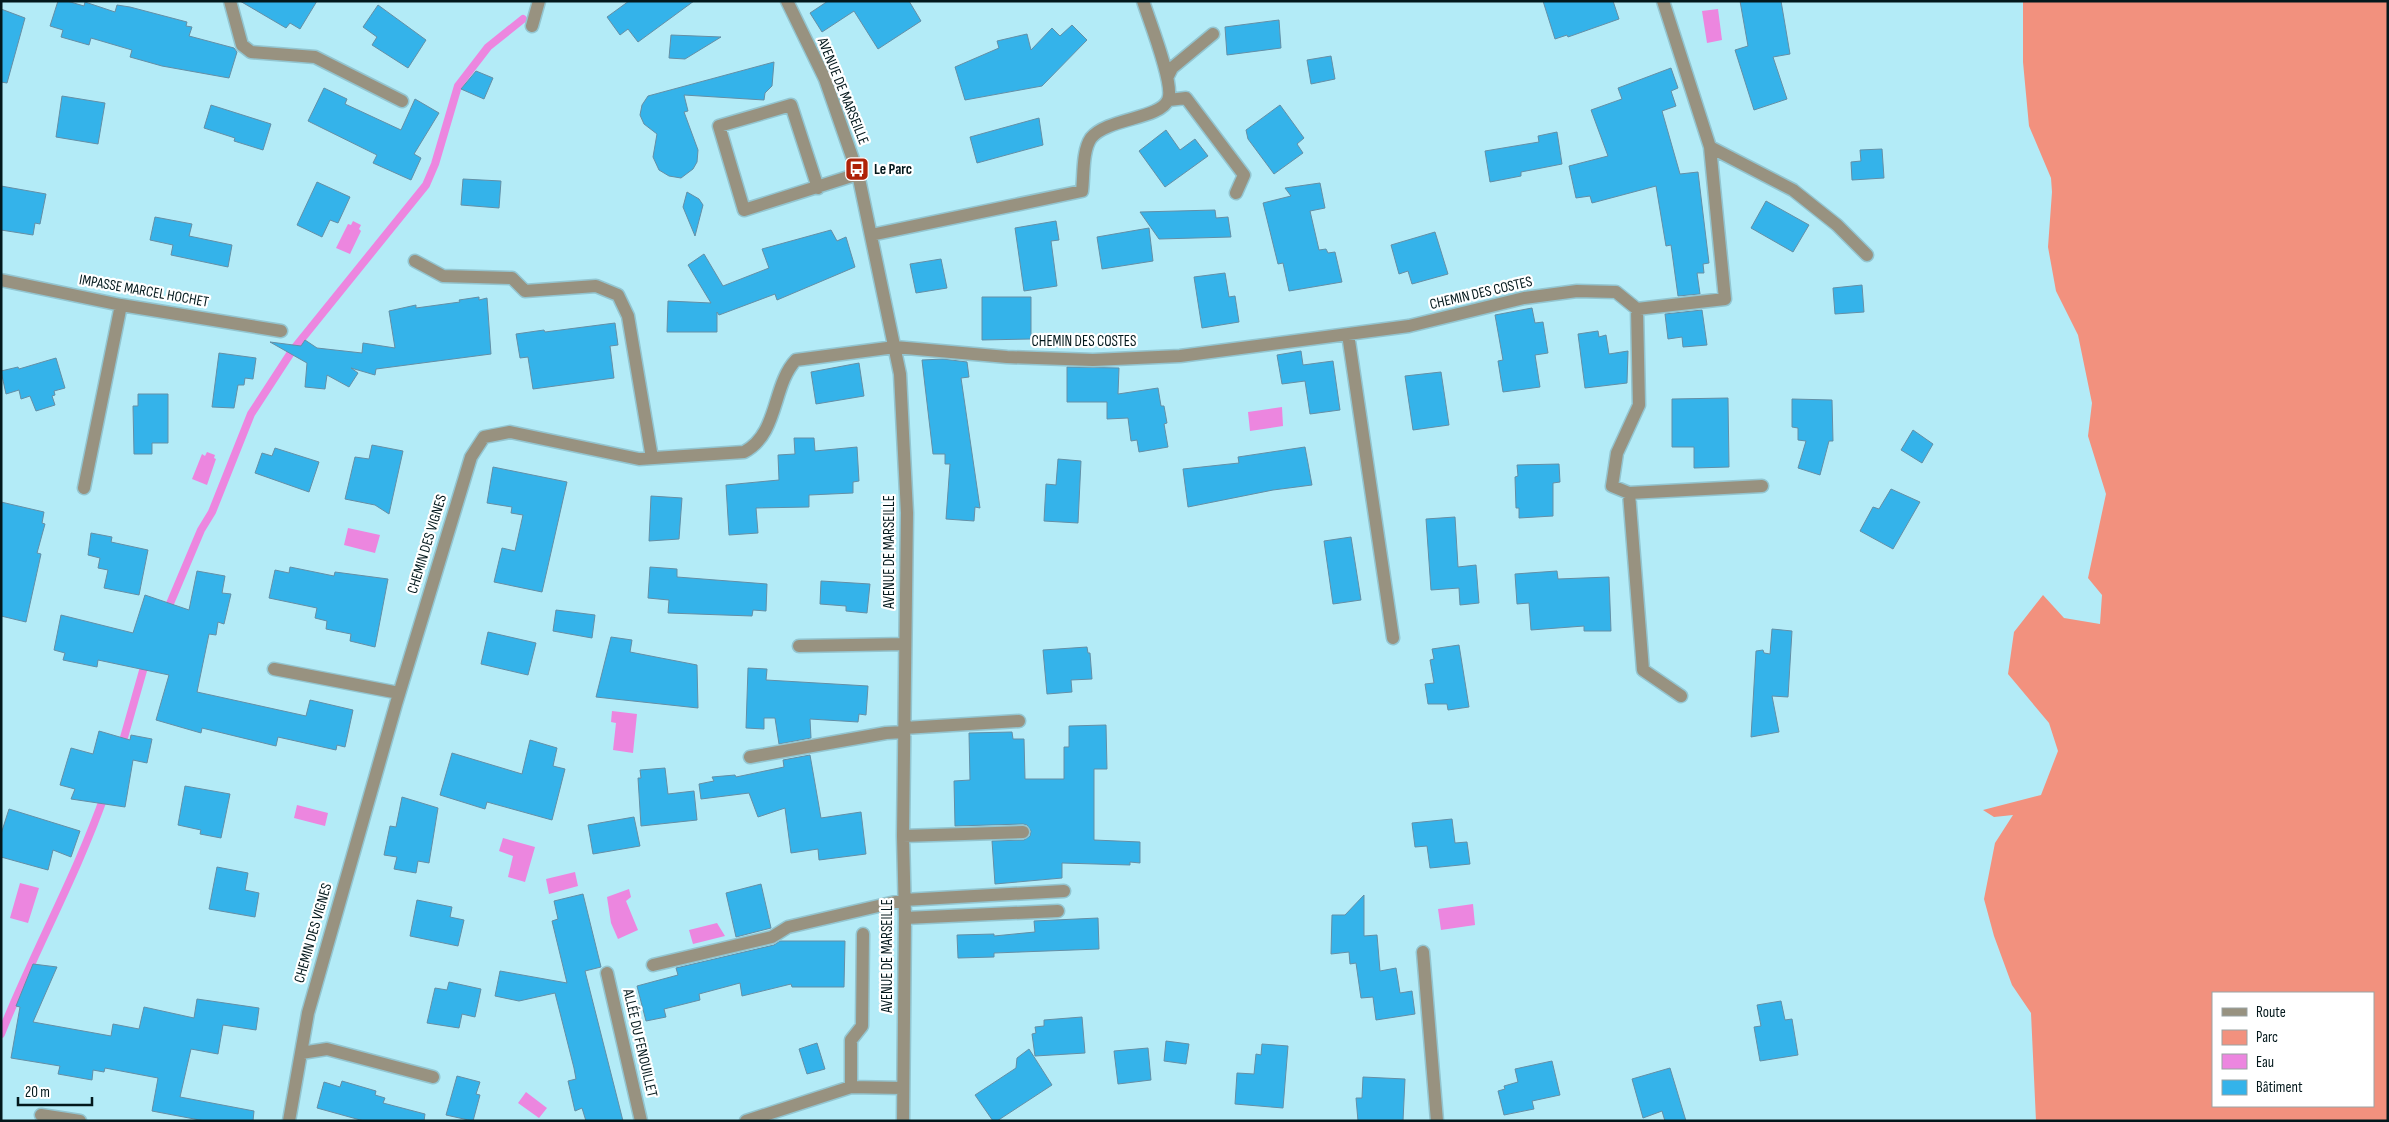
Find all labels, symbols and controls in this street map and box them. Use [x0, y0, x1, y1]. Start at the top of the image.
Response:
street label: AVENUE DE MARSEILLE [813, 34, 873, 147]
bus stop icon: Le Parc [844, 156, 870, 182]
place label: Le Parc [874, 160, 912, 179]
street label: IMPASSE MARCEL HOCHET [78, 270, 210, 312]
street label: CHEMIN DES COSTES [1428, 272, 1534, 314]
street label: CHEMIN DES COSTES [1032, 332, 1136, 351]
street label: CHEMIN DES VIGNES [403, 492, 451, 596]
street label: AVENUE DE MARSEILLE [880, 495, 899, 610]
street label: CHEMIN DES VIGNES [290, 881, 336, 985]
street label: AVENUE DE MARSEILLE [878, 899, 897, 1014]
street label: ALLÉE DU FENOUILLET [618, 986, 662, 1099]
legend [2212, 992, 2374, 1107]
text: Route [2256, 1003, 2286, 1022]
text: Parc [2256, 1028, 2278, 1047]
text: Eau [2256, 1053, 2274, 1072]
scale bar [18, 1074, 91, 1106]
text: Bâtiment [2256, 1078, 2303, 1097]
text: 20 m [25, 1083, 50, 1102]

